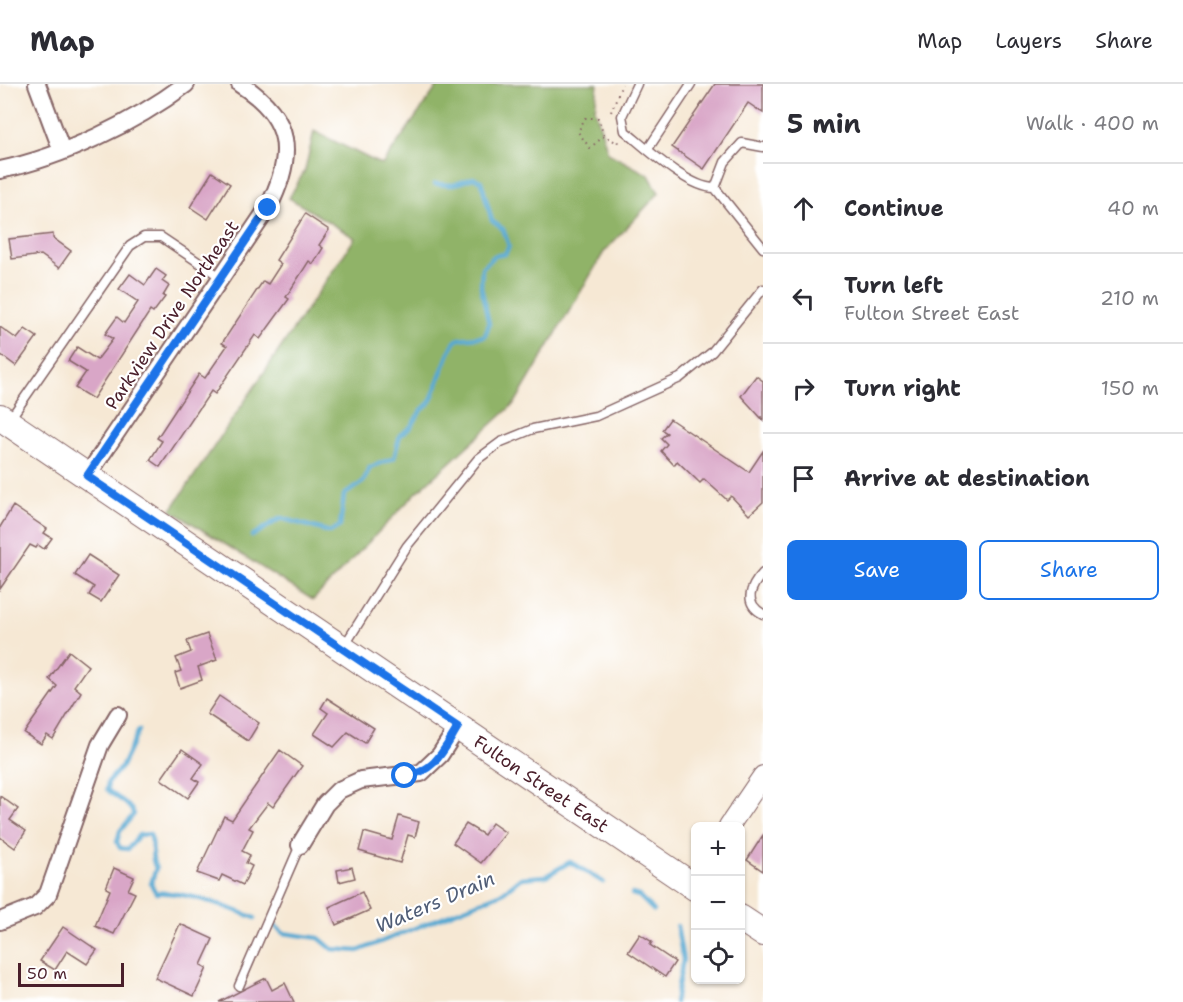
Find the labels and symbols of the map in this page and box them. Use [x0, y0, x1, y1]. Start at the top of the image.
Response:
route end [254, 194, 280, 220]
street label: Parkview Drive Northeast [100, 216, 244, 414]
street label: Fulton Street East [469, 730, 613, 838]
route start [391, 762, 417, 788]
water label: Waters Drain [371, 865, 499, 939]
scale bar [18, 960, 124, 988]

